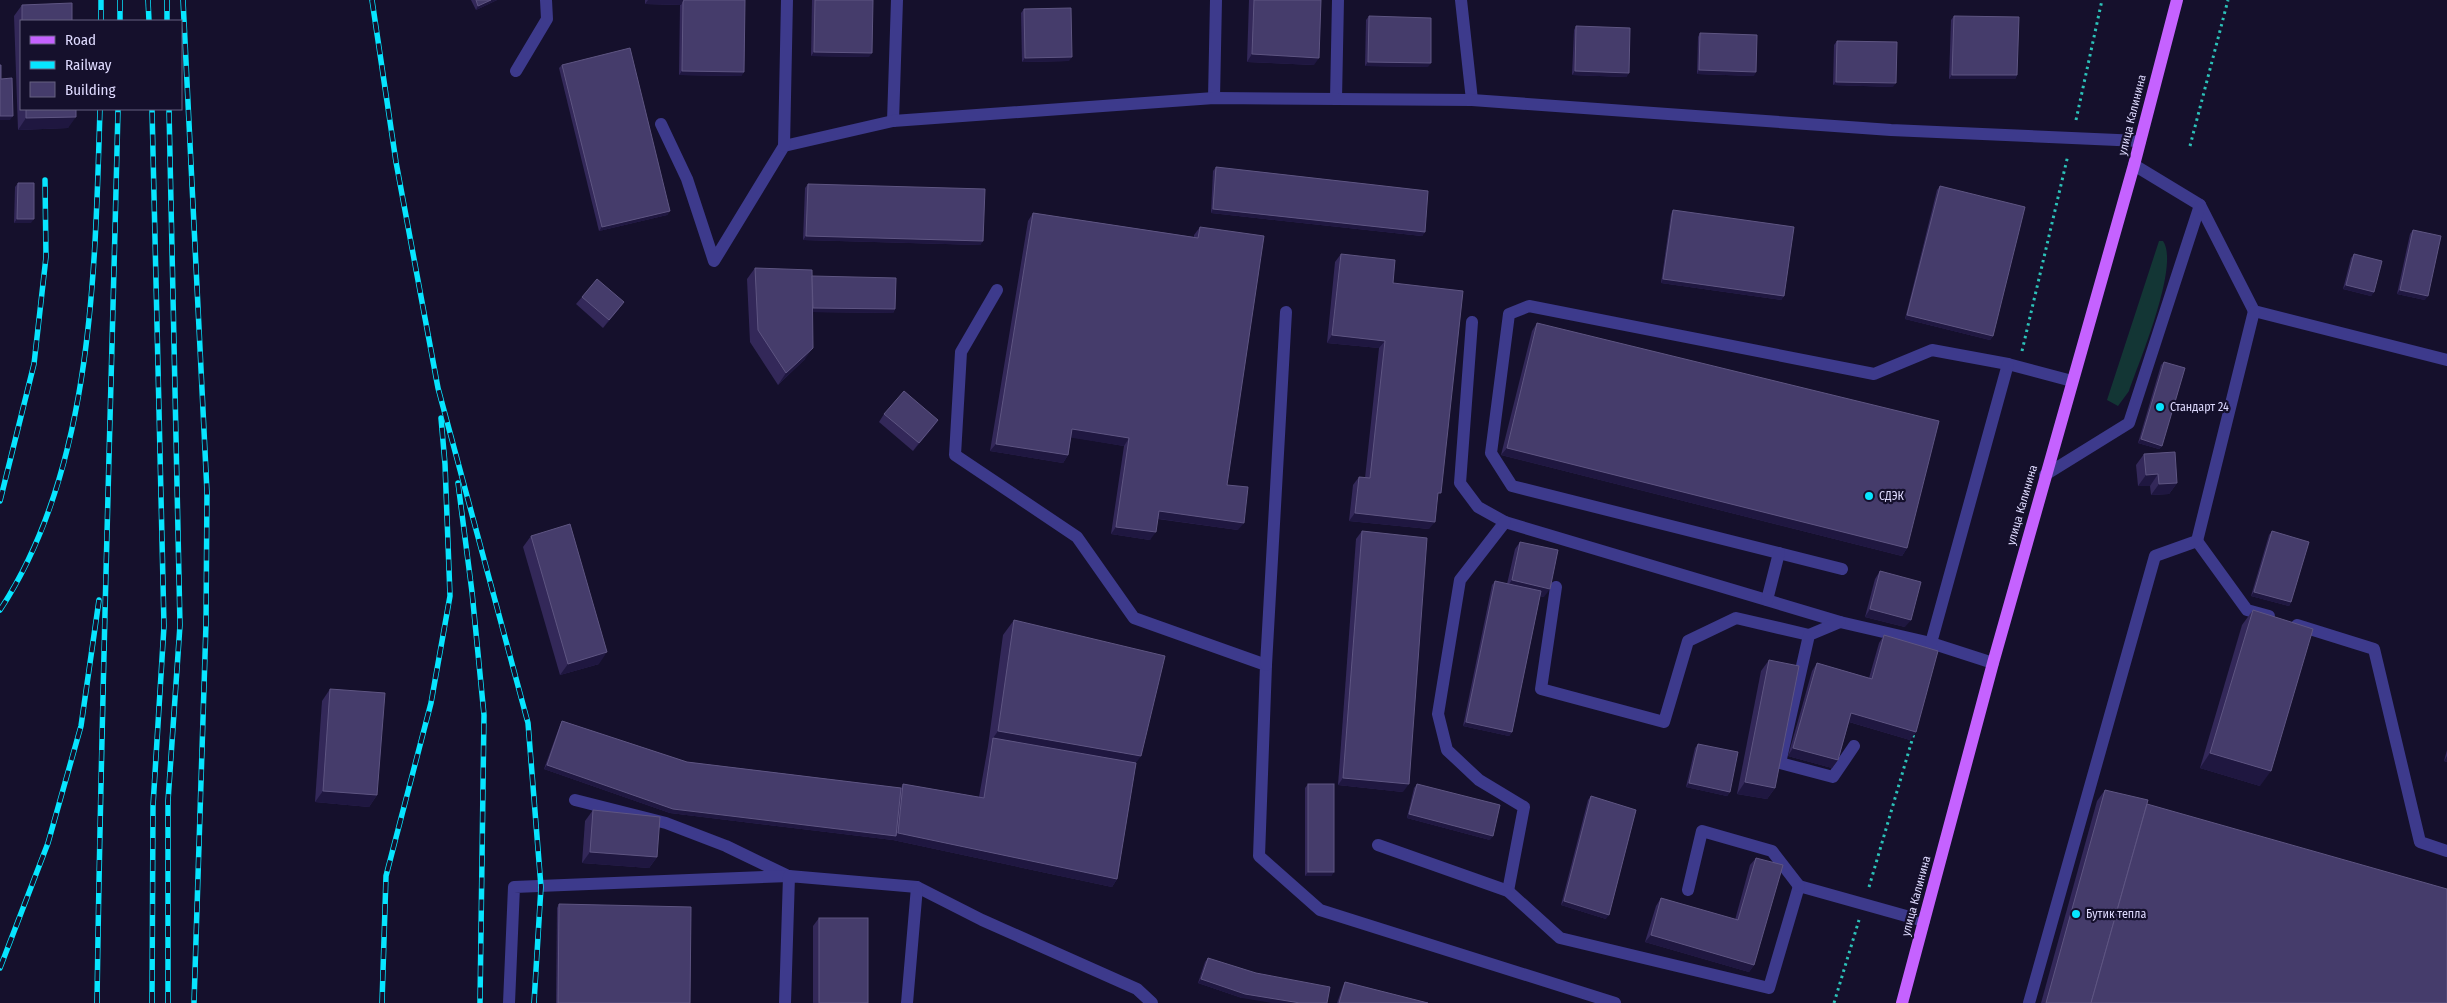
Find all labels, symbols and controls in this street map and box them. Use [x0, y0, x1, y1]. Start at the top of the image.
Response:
legend [20, 20, 182, 110]
text: Road [65, 31, 96, 49]
text: Railway [65, 56, 112, 74]
street label: улица Калинина [2115, 73, 2149, 157]
text: Building [65, 81, 116, 99]
place label: Стандарт 24 [2170, 400, 2229, 414]
marker: Стандарт 24 [2154, 401, 2166, 413]
street label: улица Калинина [2004, 463, 2040, 547]
place label: СДЭК [1879, 489, 1905, 503]
marker: СДЭК [1863, 490, 1875, 502]
street label: улица Калинина [1899, 854, 1934, 938]
place label: Бутик тепла [2086, 907, 2146, 921]
marker: Бутик тепла [2070, 908, 2082, 920]

